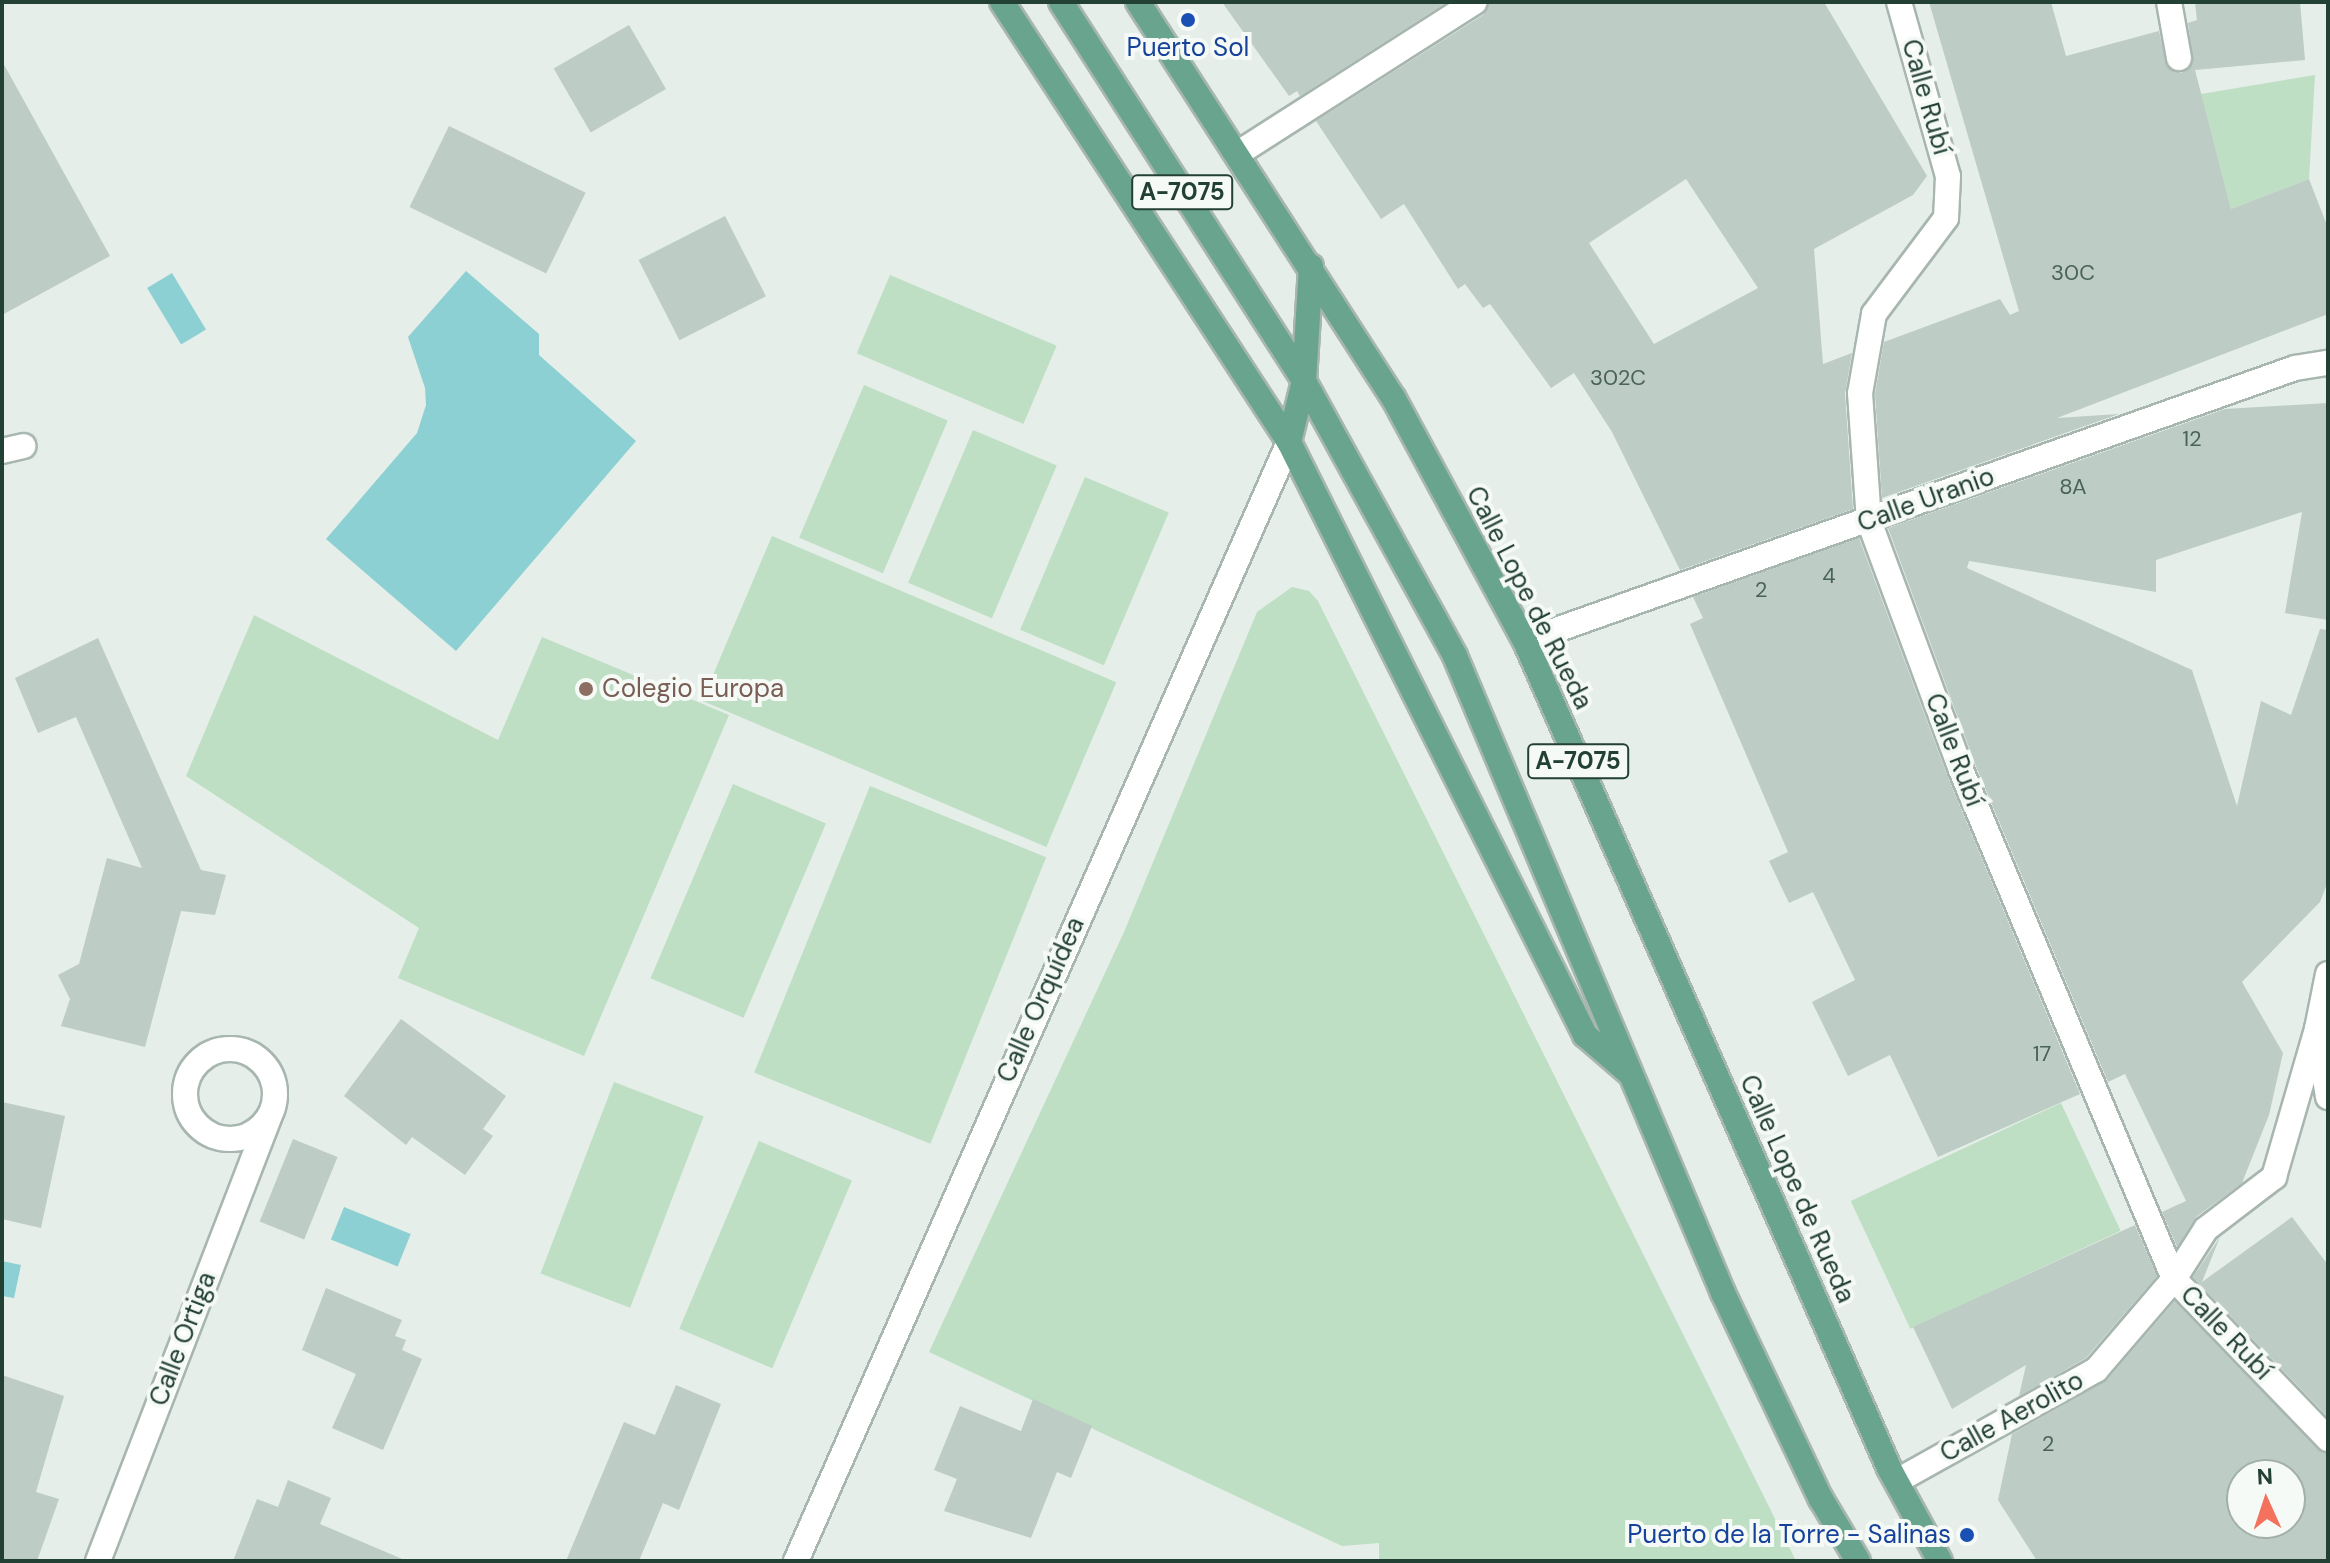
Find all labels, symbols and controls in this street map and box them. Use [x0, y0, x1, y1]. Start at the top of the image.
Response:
marker: Puerto Sol [1179, 11, 1197, 29]
place label: Puerto Sol [1127, 32, 1249, 64]
street label: Calle Rubí [1895, 36, 1957, 158]
road number: A-7075 [1130, 172, 1234, 212]
house number: 30C [2051, 260, 2095, 286]
house number: 302C [1590, 365, 1646, 391]
house number: 12 [2182, 426, 2202, 452]
street label: Calle Uranio [1853, 461, 1999, 539]
house number: 8A [2059, 474, 2087, 500]
street label: Calle Lope de Rueda [1459, 481, 1599, 715]
house number: 4 [1822, 563, 1836, 589]
house number: 2 [1755, 577, 1767, 603]
place label: Colegio Europa [602, 673, 784, 705]
marker: Colegio Europa [577, 680, 595, 698]
street label: Calle Rubí [1918, 689, 1990, 811]
road number: A-7075 [1526, 741, 1630, 781]
street label: Calle Orquídea [991, 913, 1091, 1087]
house number: 17 [2033, 1041, 2051, 1067]
street label: Calle Lope de Rueda [1733, 1070, 1861, 1308]
street label: Calle Ortiga [143, 1268, 223, 1410]
street label: Calle Rubí [2174, 1280, 2278, 1386]
street label: Calle Aerolito [1935, 1365, 2089, 1469]
house number: 2 [2042, 1431, 2054, 1457]
north arrow [2226, 1459, 2306, 1539]
text: N [2256, 1462, 2274, 1491]
place label: Puerto de la Torre - Salinas [1627, 1519, 1951, 1551]
marker: Puerto de la Torre - Salinas [1958, 1526, 1976, 1544]

